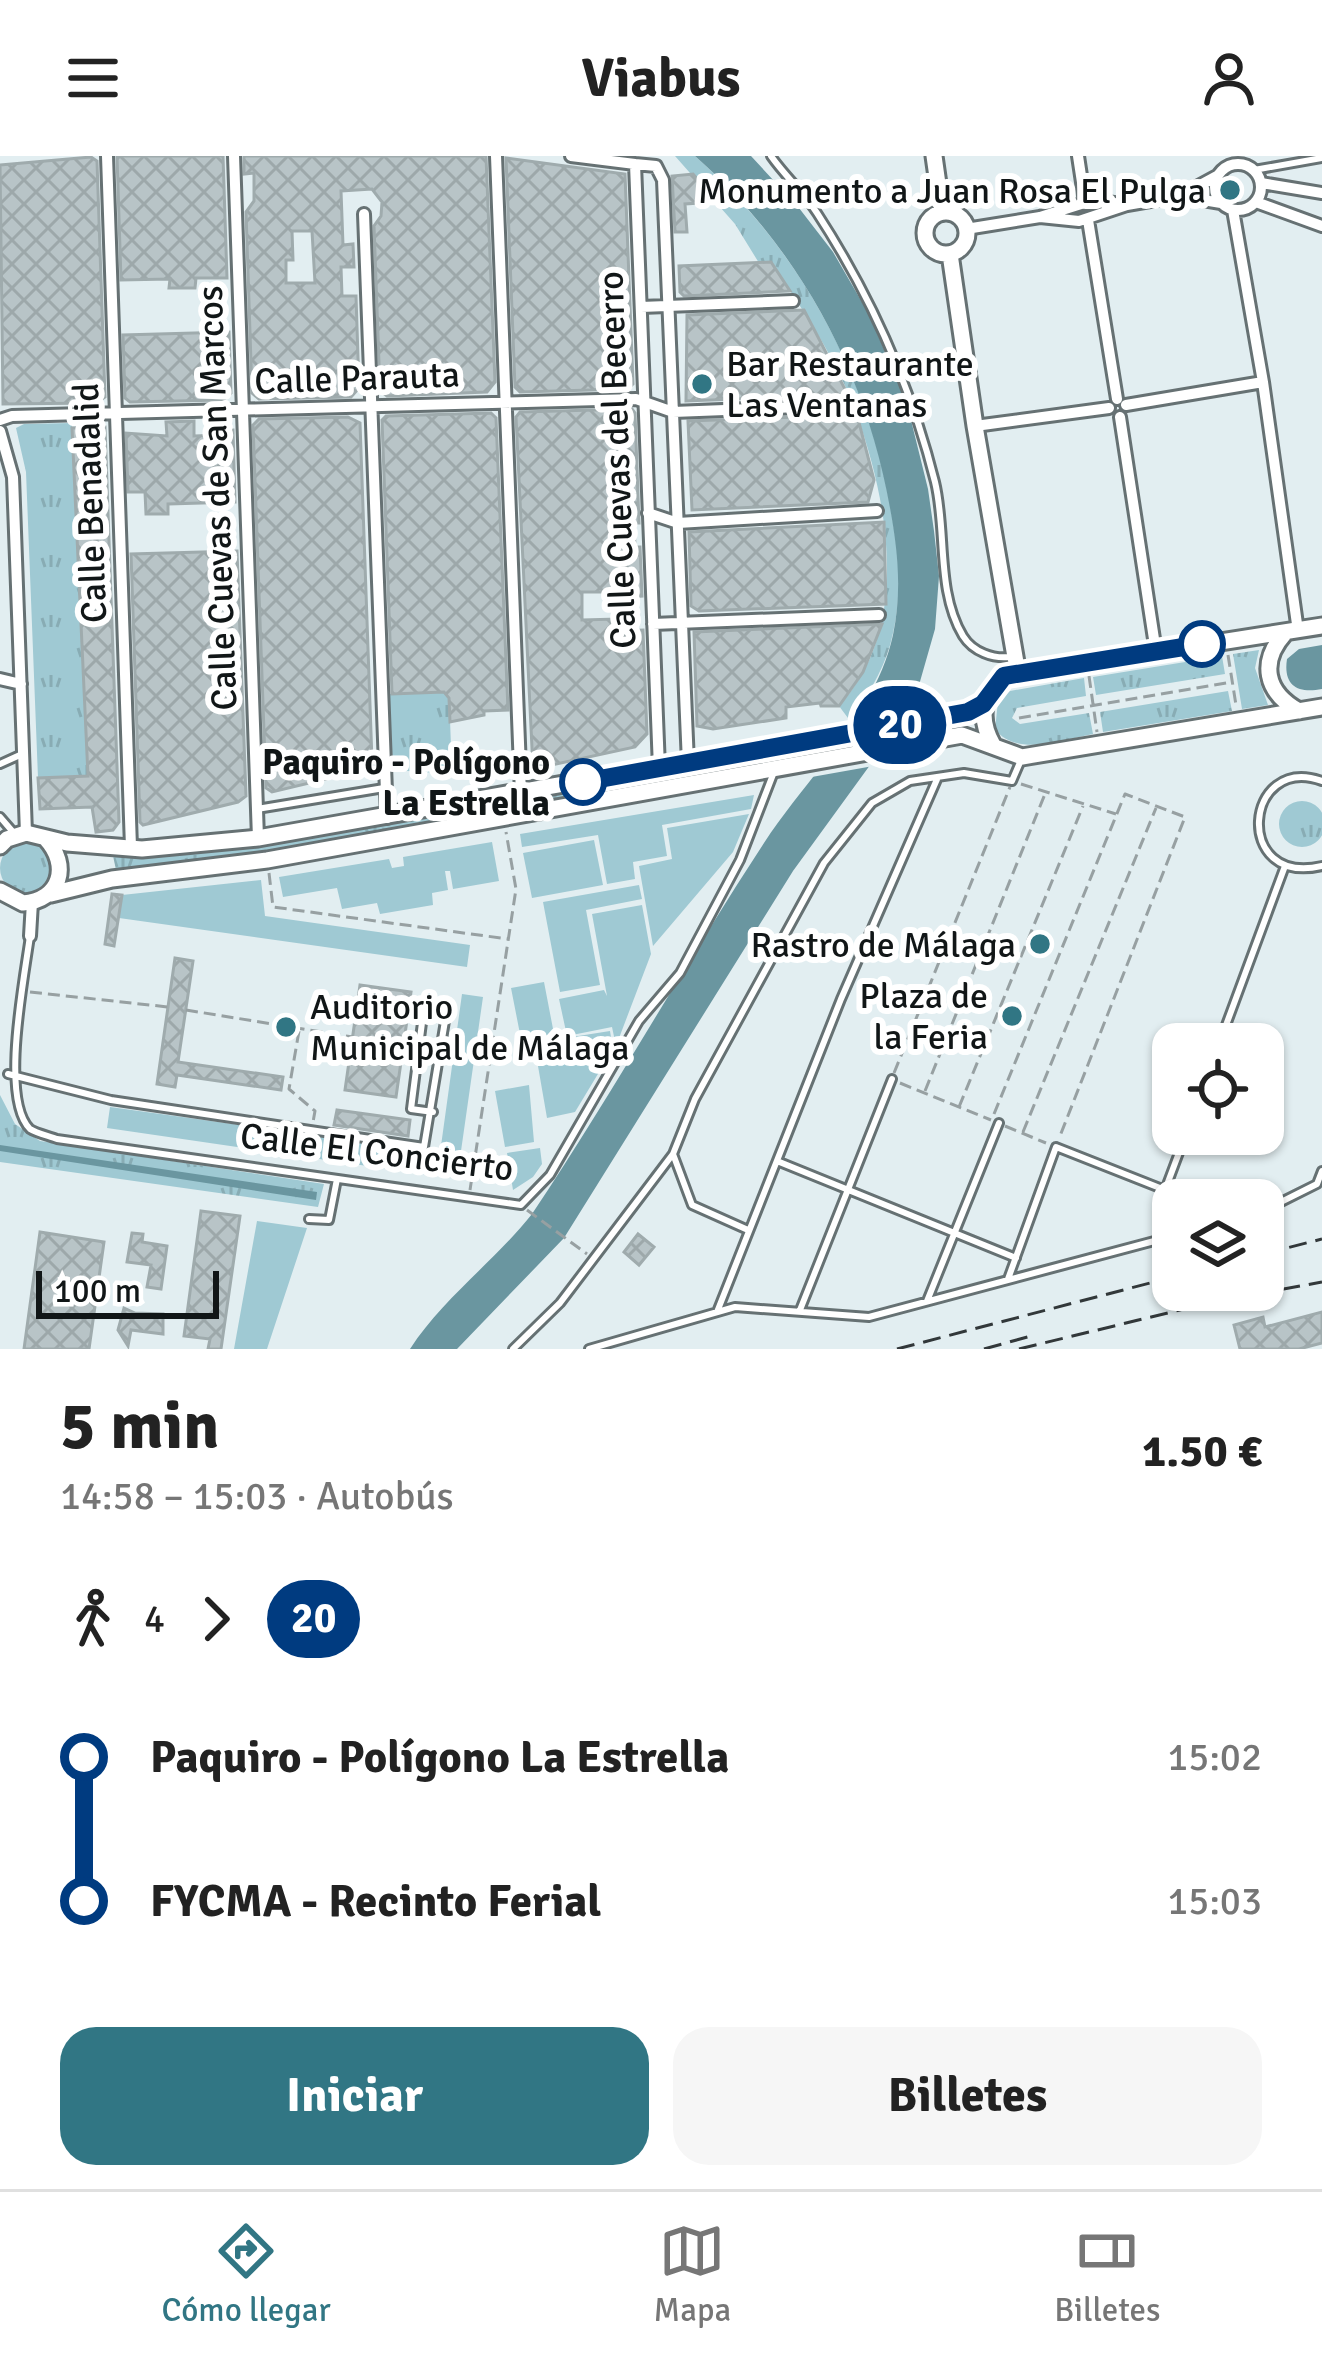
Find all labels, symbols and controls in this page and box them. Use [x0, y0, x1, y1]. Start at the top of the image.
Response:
icon: menu [60, 45, 126, 111]
text: Viabus [581, 45, 741, 112]
icon: person [1196, 45, 1262, 111]
place label: Monumento a Juan Rosa El Pulga [698, 169, 1206, 214]
marker: Monumento a Juan Rosa El Pulga [1217, 177, 1243, 203]
street label: Calle Cuevas del Becerro [588, 270, 647, 650]
street label: Calle Cuevas de San Marcos [188, 285, 247, 711]
place label: Bar Restaurante Las Ventanas [726, 342, 974, 428]
street label: Calle Parauta [253, 352, 461, 405]
marker: Bar Restaurante Las Ventanas [689, 371, 715, 397]
street label: Calle Benadalid [64, 382, 117, 624]
unlabelled marker [1180, 622, 1224, 666]
line badge: 20 [846, 686, 954, 764]
text: 20 [877, 699, 923, 750]
place label: Paquiro - Polígono La Estrella [262, 740, 550, 826]
marker: Paquiro - Polígono La Estrella [561, 760, 605, 804]
place label: Rastro de Málaga [751, 923, 1016, 968]
marker: Rastro de Málaga [1027, 931, 1053, 957]
place label: Plaza de la Feria [859, 974, 988, 1060]
place label: Auditorio Municipal de Málaga [310, 985, 629, 1071]
marker: Plaza de la Feria [999, 1003, 1025, 1029]
marker: Auditorio Municipal de Málaga [273, 1014, 299, 1040]
map controls [1152, 1023, 1284, 1311]
button: locate [1152, 1023, 1284, 1155]
street label: Calle El Concierto [238, 1113, 516, 1192]
button: layers [1152, 1179, 1284, 1311]
scale bar [36, 1265, 219, 1318]
text: 100 m [54, 1271, 141, 1312]
text: 5 min [60, 1386, 219, 1467]
text: 1.50 € [1142, 1424, 1262, 1479]
text: 14:58 – 15:03 · Autobús [60, 1472, 454, 1520]
icon: walk [60, 1586, 126, 1652]
icon: forward [183, 1586, 249, 1652]
text: 20 [291, 1593, 336, 1644]
text: 4 [144, 1595, 165, 1643]
text: Paquiro - Polígono La Estrella [150, 1730, 729, 1785]
text: 15:02 [1167, 1733, 1262, 1781]
text: FYCMA - Recinto Ferial [150, 1874, 601, 1929]
text: 15:03 [1167, 1877, 1262, 1925]
button: Iniciar [60, 2027, 649, 2165]
button: Billetes [673, 2027, 1262, 2165]
tab: Cómo llegar [161, 2218, 331, 2331]
tab: Mapa [654, 2218, 731, 2331]
tab: Billetes [1054, 2218, 1160, 2331]

